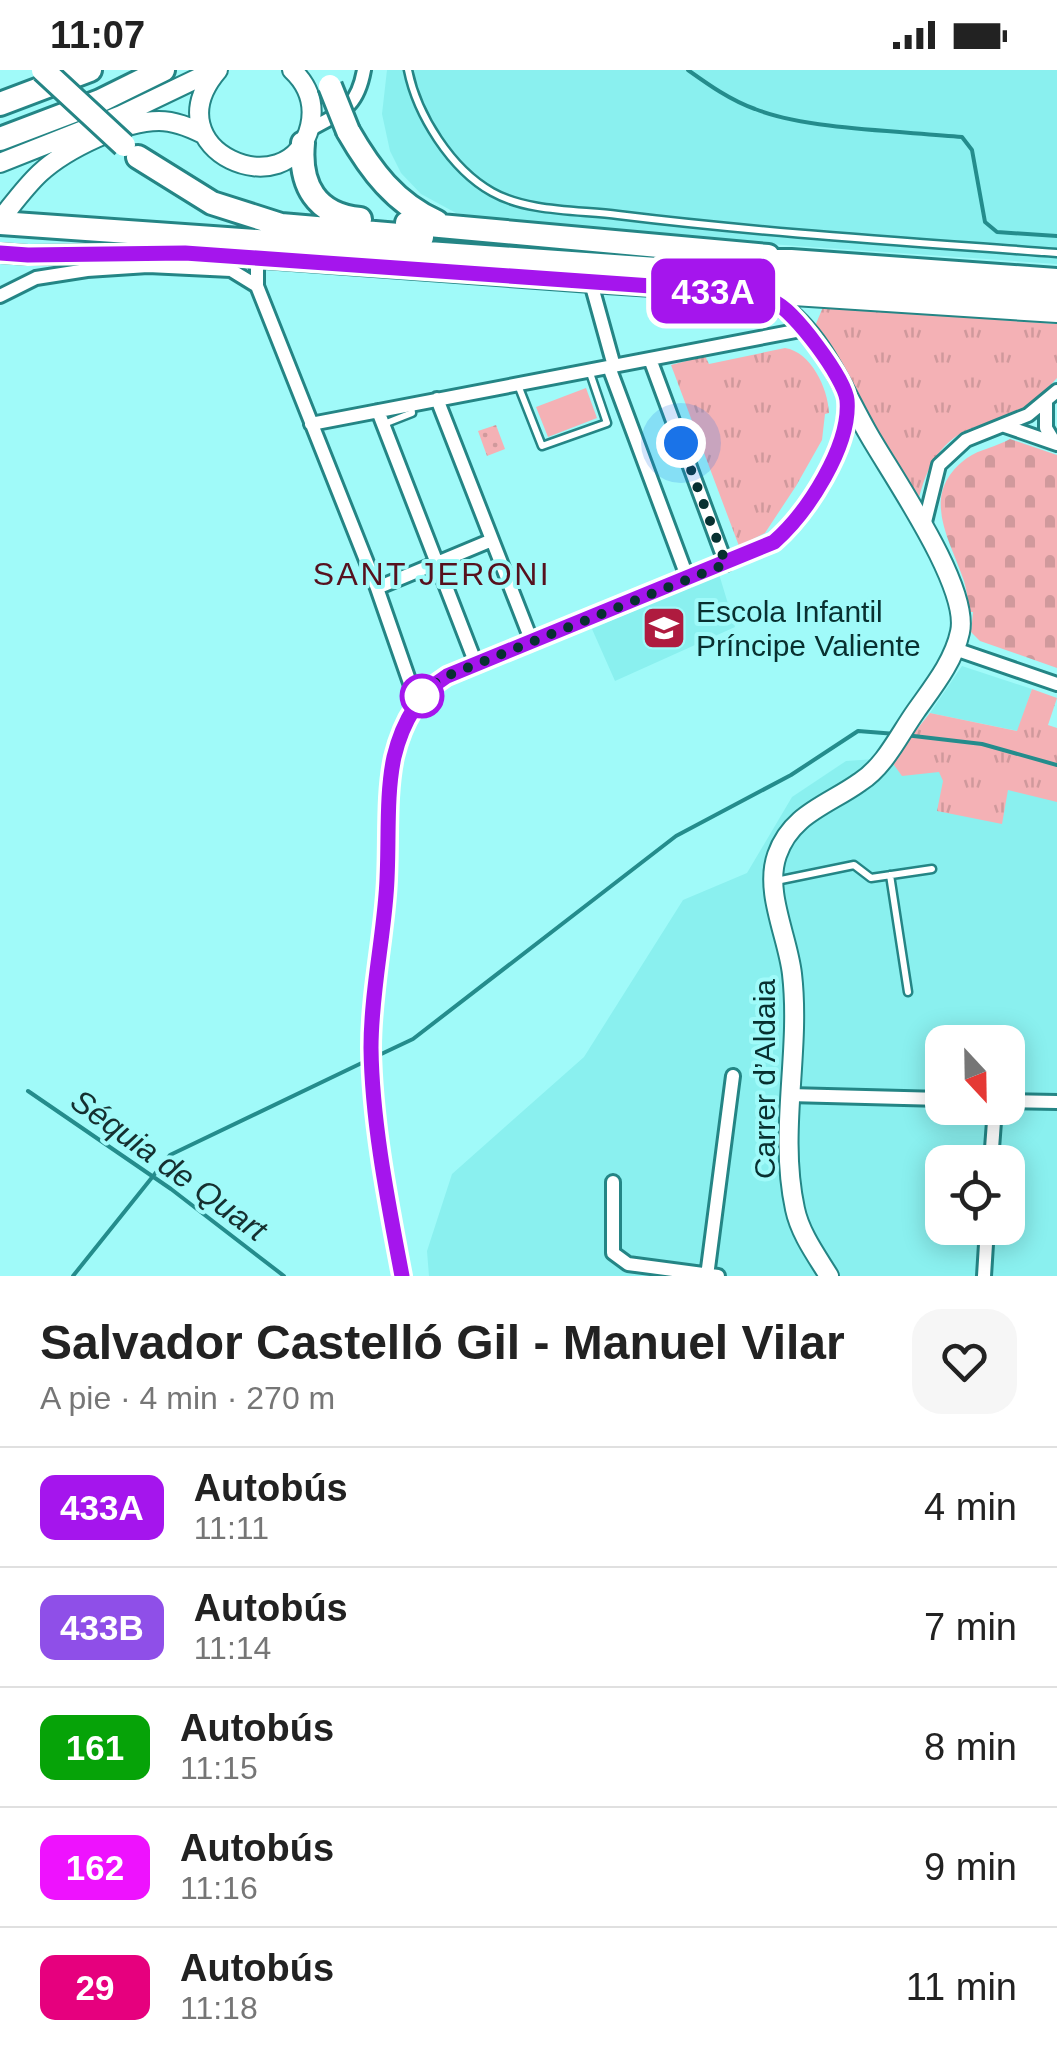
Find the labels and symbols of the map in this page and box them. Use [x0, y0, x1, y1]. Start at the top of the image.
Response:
line badge: 433A [643, 258, 783, 324]
your location [656, 418, 706, 468]
district label: SANT JERONI [313, 556, 551, 592]
place label: Escola Infantil Príncipe Valiente [696, 595, 921, 662]
school or university icon: Escola Infantil Príncipe Valiente [641, 605, 687, 651]
unlabelled marker [401, 675, 443, 717]
street label: Carrer d’Aldaia [748, 979, 781, 1179]
north arrow [925, 1025, 1025, 1125]
water label: Séquia de Quart [64, 1082, 275, 1249]

